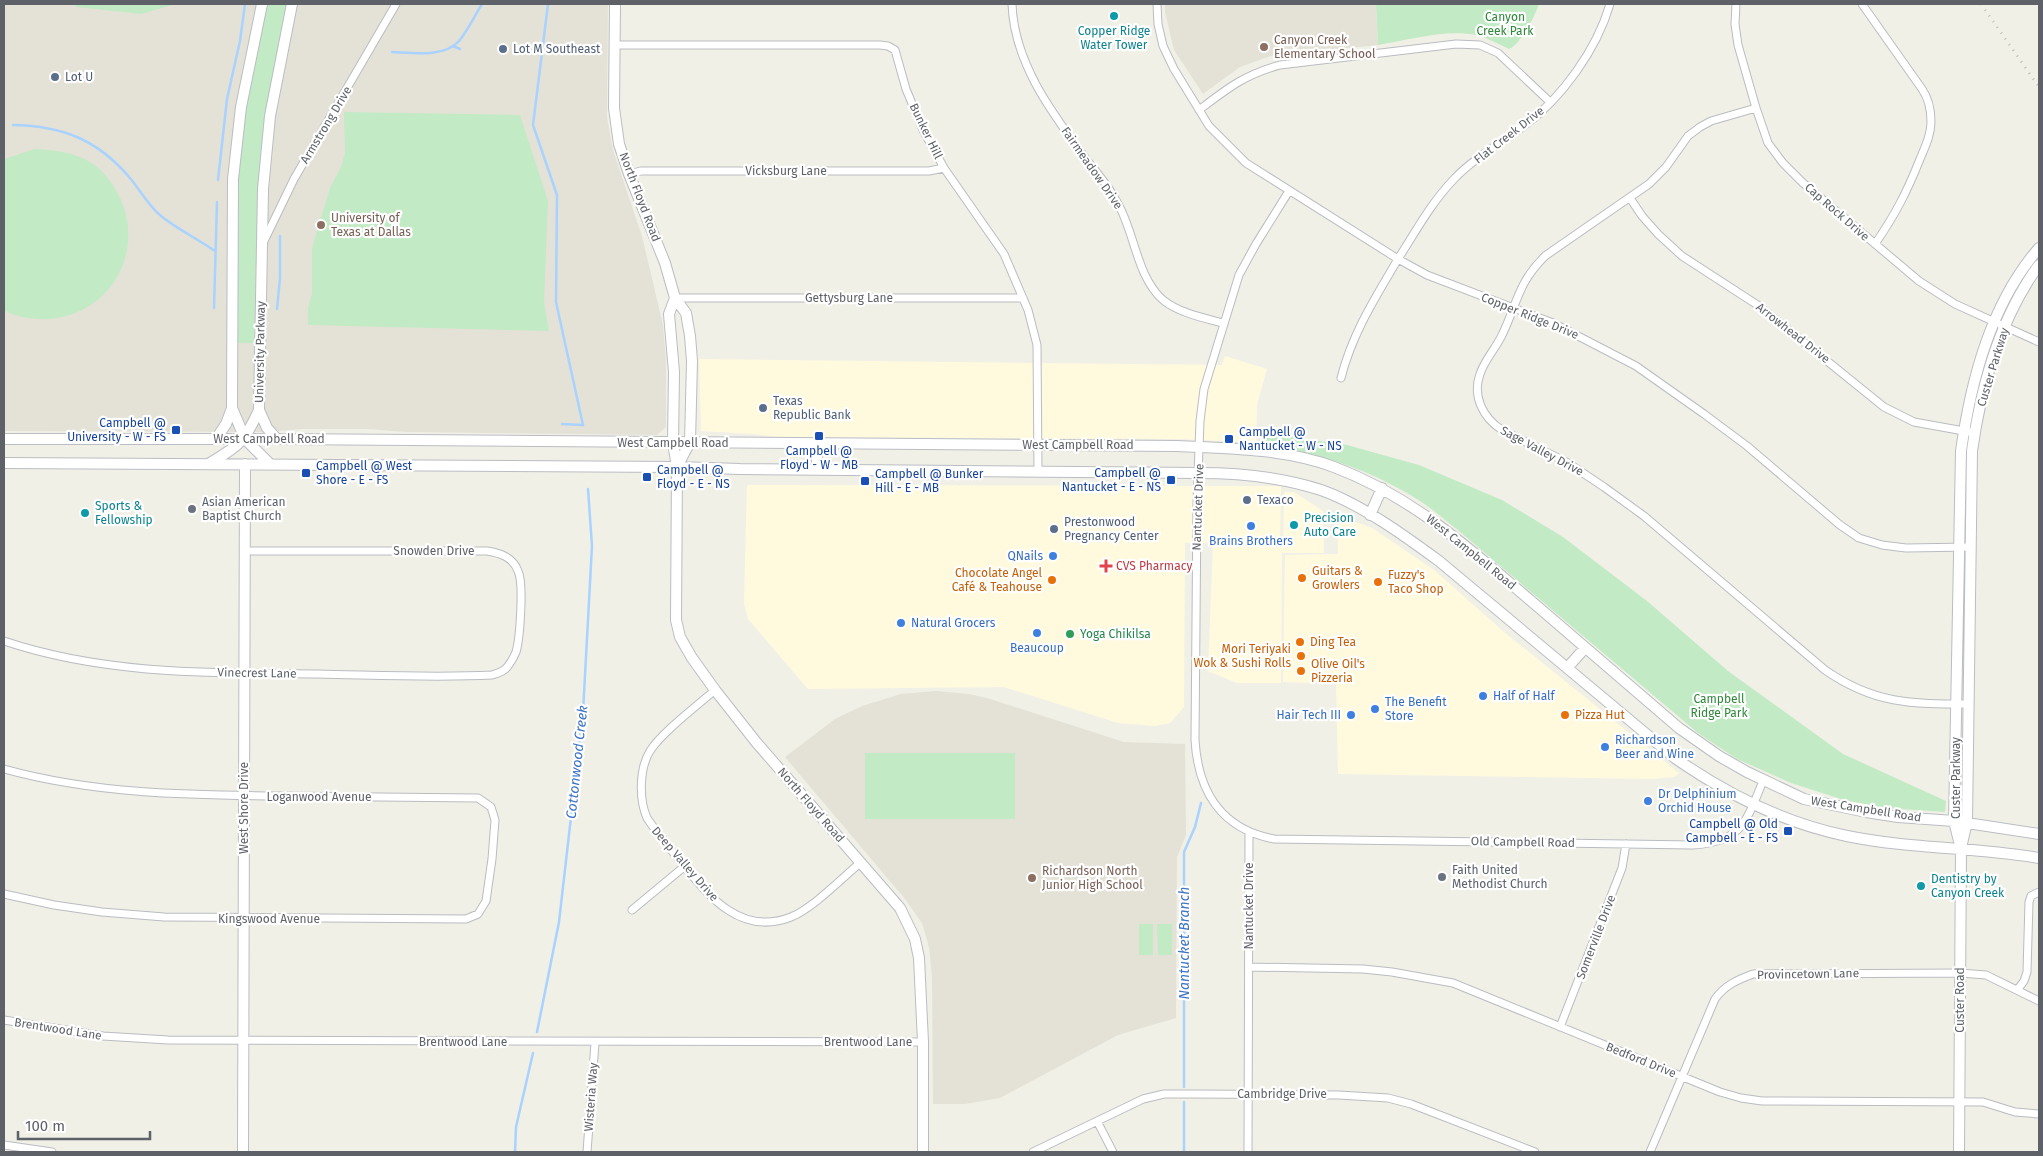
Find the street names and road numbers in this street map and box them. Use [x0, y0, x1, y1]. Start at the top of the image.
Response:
street label: Armstrong Drive [297, 84, 355, 166]
street label: Bunker Hill [906, 101, 946, 162]
street label: Flat Creek Drive [1471, 103, 1547, 167]
street label: Fairmeadow Drive [1058, 124, 1126, 212]
street label: North Floyd Road [617, 150, 663, 244]
street label: Vicksburg Lane [745, 164, 827, 178]
street label: Cap Rock Drive [1802, 180, 1872, 244]
street label: Copper Ridge Drive [1479, 290, 1581, 342]
street label: Gettysburg Lane [805, 291, 893, 305]
street label: Arrowhead Drive [1753, 300, 1833, 366]
street label: University Parkway [252, 301, 268, 403]
street label: Custer Parkway [1974, 326, 2012, 408]
street label: Sage Valley Drive [1498, 423, 1586, 479]
street label: West Campbell Road [213, 432, 325, 446]
street label: West Campbell Road [617, 436, 729, 450]
street label: West Campbell Road [1022, 438, 1134, 452]
street label: Nantucket Drive [1189, 463, 1207, 551]
street label: West Campbell Road [1423, 511, 1519, 593]
street label: Snowden Drive [393, 544, 475, 558]
street label: Vinecrest Lane [217, 665, 297, 681]
street label: Custer Parkway [1949, 737, 1963, 819]
street label: West Shore Drive [237, 762, 251, 854]
street label: North Floyd Road [775, 765, 847, 845]
street label: Loganwood Avenue [266, 790, 372, 804]
street label: West Campbell Road [1810, 793, 1922, 825]
street label: Deep Valley Drive [649, 824, 721, 904]
street label: Old Campbell Road [1471, 834, 1575, 850]
street label: Nantucket Drive [1242, 862, 1256, 950]
street label: Somerville Drive [1573, 893, 1619, 981]
street label: Kingswood Avenue [218, 912, 320, 926]
street label: Provincetown Lane [1757, 966, 1859, 982]
street label: Custer Road [1953, 967, 1967, 1033]
street label: Brentwood Lane [13, 1015, 103, 1043]
street label: Brentwood Lane [419, 1035, 507, 1049]
street label: Brentwood Lane [824, 1035, 912, 1049]
street label: Bedford Drive [1604, 1040, 1678, 1080]
street label: Wisteria Way [582, 1062, 600, 1132]
street label: Cambridge Drive [1237, 1087, 1327, 1101]

